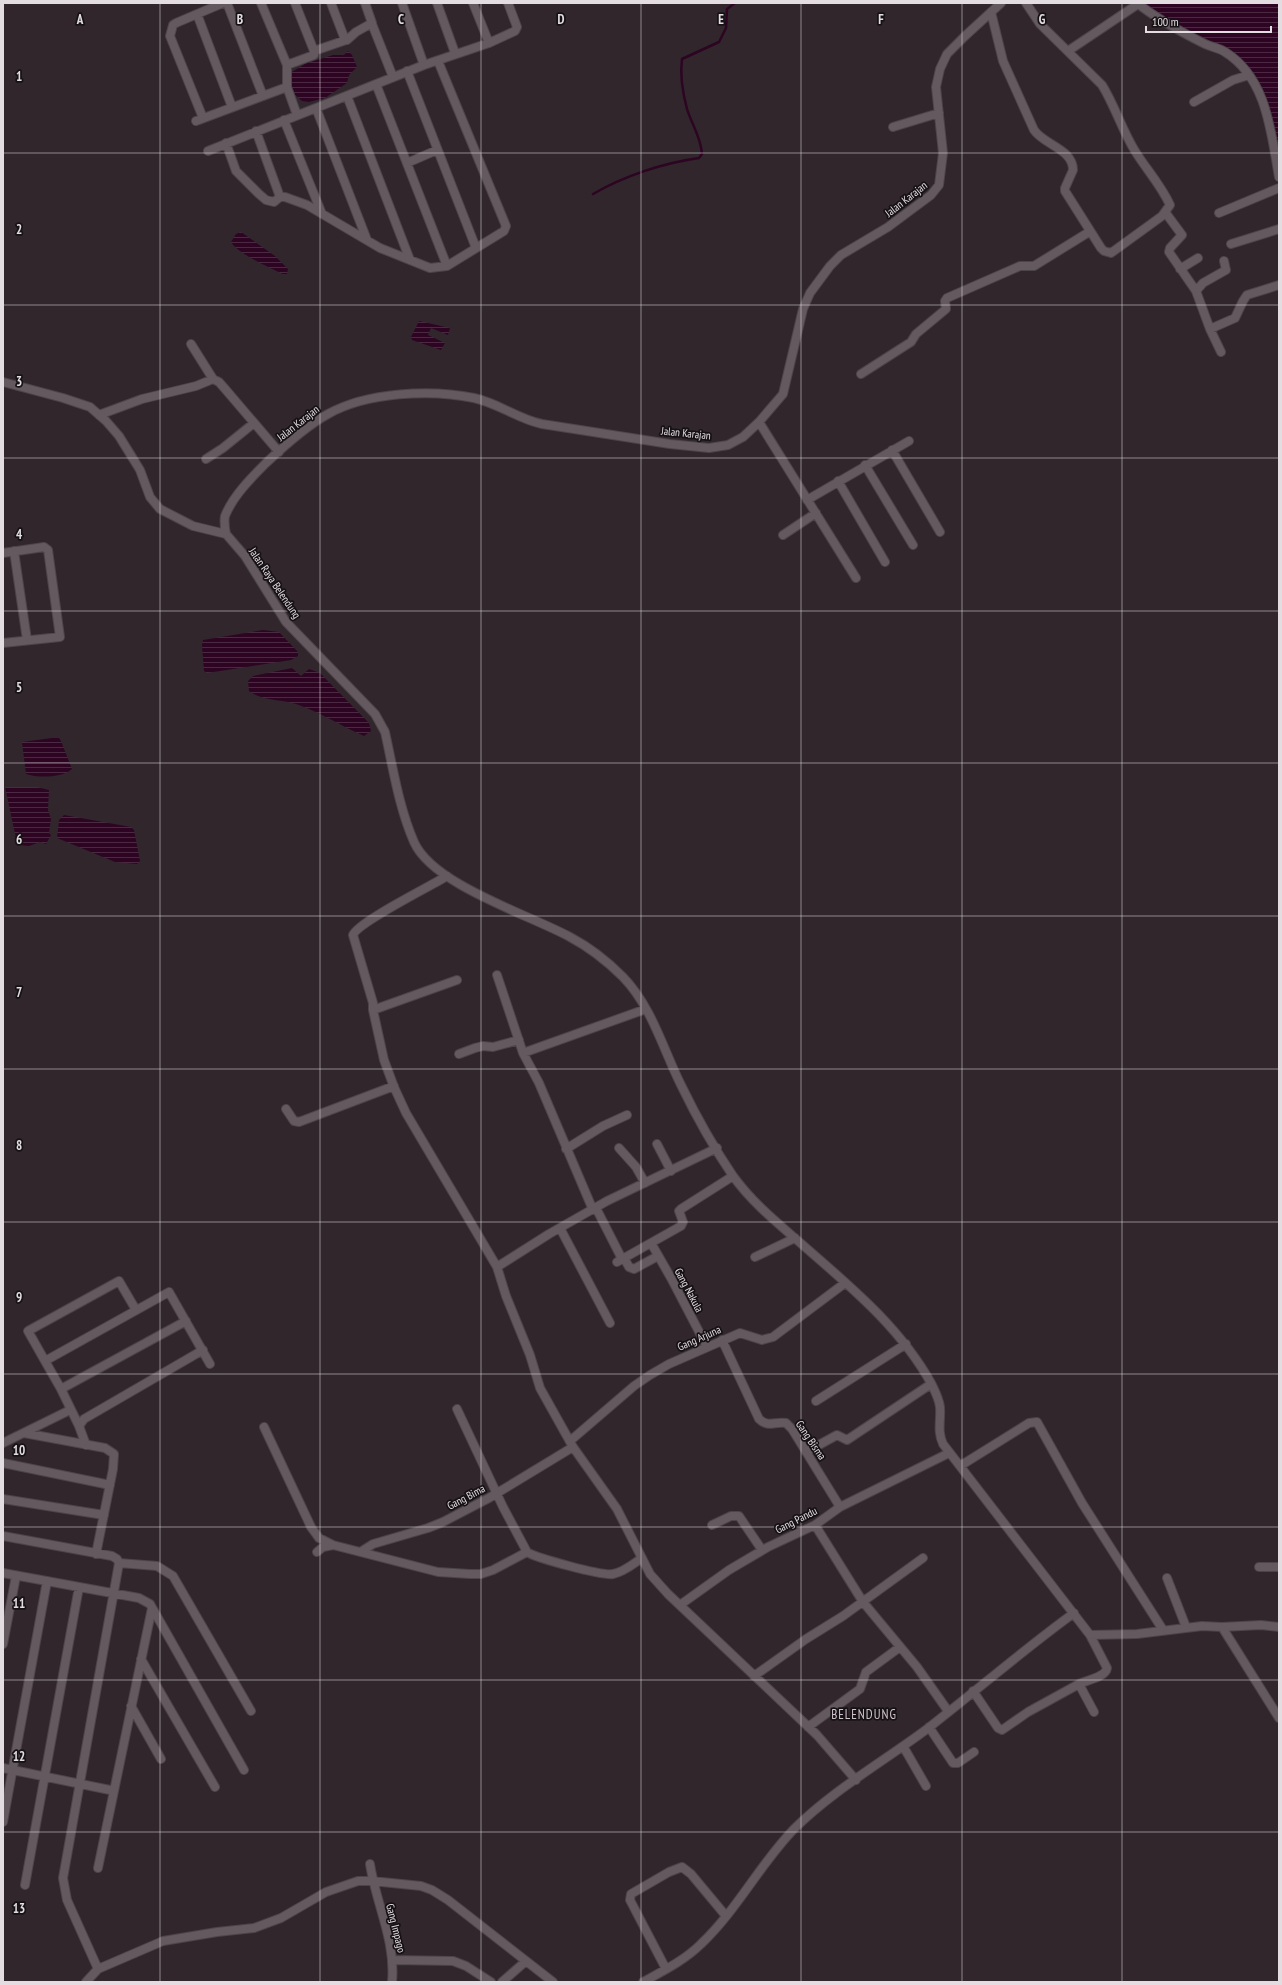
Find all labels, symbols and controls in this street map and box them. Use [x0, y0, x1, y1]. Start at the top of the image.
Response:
scale bar [1146, 8, 1271, 34]
text: A [76, 11, 84, 28]
text: B [237, 11, 243, 28]
text: C [398, 11, 404, 28]
text: D [558, 11, 565, 28]
text: E [718, 11, 724, 28]
text: F [878, 11, 884, 28]
text: G [1039, 11, 1046, 28]
text: 100 m [1152, 14, 1179, 29]
text: 1 [16, 68, 22, 85]
street label: Jalan Karajan [881, 178, 930, 220]
text: 2 [16, 221, 22, 238]
text: 3 [16, 373, 22, 390]
street label: Jalan Karajan [273, 402, 322, 444]
street label: Jalan Karajan [660, 423, 712, 443]
text: 4 [16, 526, 23, 543]
street label: Jalan Raya Belendung [246, 544, 304, 621]
text: 5 [16, 679, 22, 696]
text: 6 [16, 831, 22, 848]
text: 7 [16, 984, 22, 1001]
text: 8 [16, 1137, 22, 1154]
street label: Gang Nakula [672, 1265, 706, 1315]
text: 9 [16, 1289, 22, 1306]
street label: Gang Arjuna [675, 1322, 723, 1354]
street label: Gang Bisma [793, 1418, 829, 1462]
text: 10 [13, 1442, 25, 1459]
street label: Gang Bima [445, 1481, 487, 1513]
street label: Gang Pandu [773, 1503, 819, 1536]
text: 11 [13, 1595, 25, 1612]
district label: BELENDUNG [831, 1706, 897, 1723]
text: 12 [13, 1748, 25, 1765]
text: 13 [13, 1900, 25, 1917]
street label: Gang Impago [383, 1902, 409, 1954]

